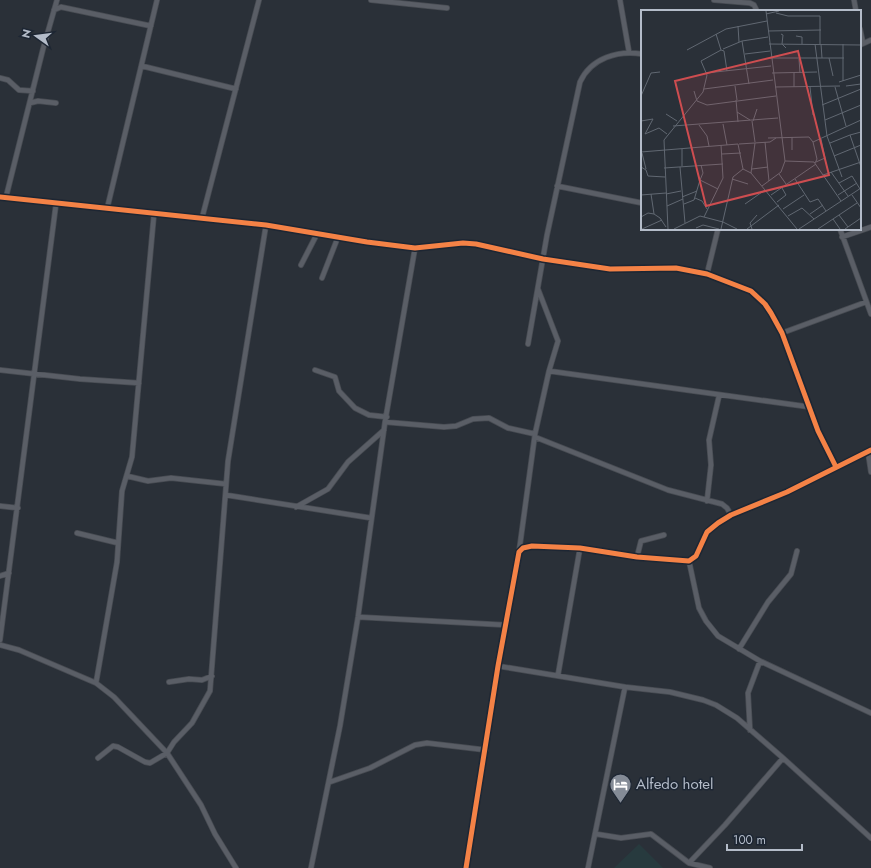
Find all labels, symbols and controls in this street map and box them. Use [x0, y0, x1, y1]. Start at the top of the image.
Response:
inset map [641, 10, 861, 230]
north arrow [16, 16, 56, 56]
text: N [17, 27, 35, 40]
hotel icon: Alfedo hotel [608, 771, 634, 804]
place label: Alfedo hotel [636, 773, 713, 795]
scale bar [727, 826, 802, 852]
text: 100 m [733, 831, 766, 849]

